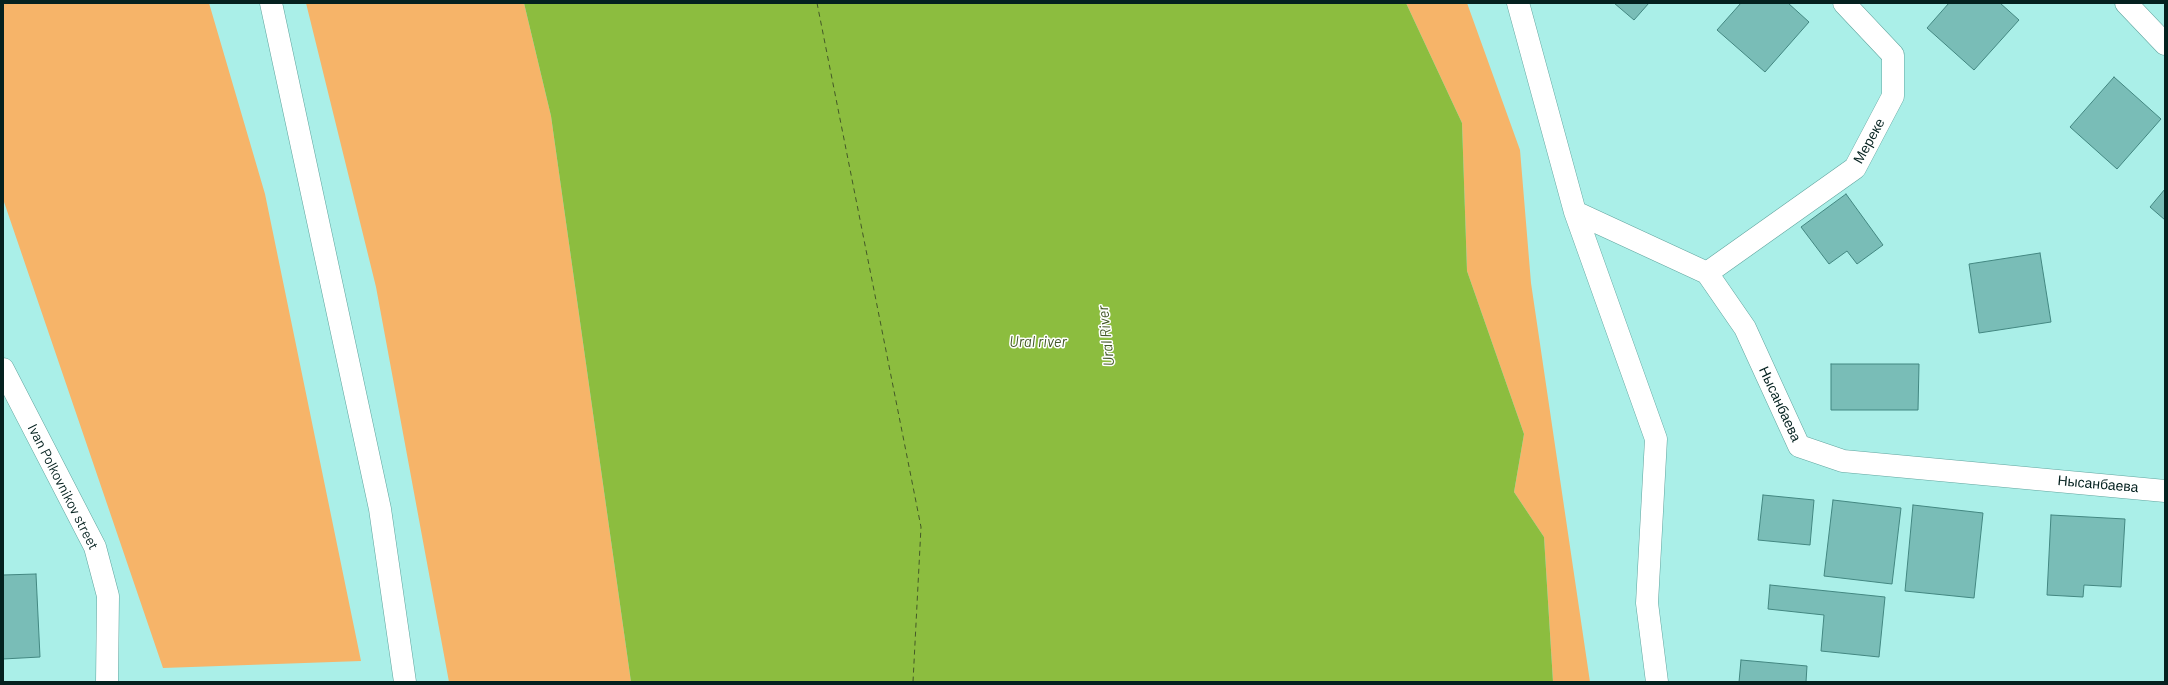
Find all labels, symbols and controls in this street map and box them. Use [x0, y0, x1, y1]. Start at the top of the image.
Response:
street label: Мереке [1850, 115, 1888, 167]
water label: Ural River [1094, 305, 1118, 367]
water label: Ural river [1009, 333, 1067, 351]
street label: Нысанбаева [1755, 364, 1805, 444]
street label: Ivan Polkovnikov street [24, 421, 102, 553]
street label: Нысанбаева [2057, 472, 2139, 496]

